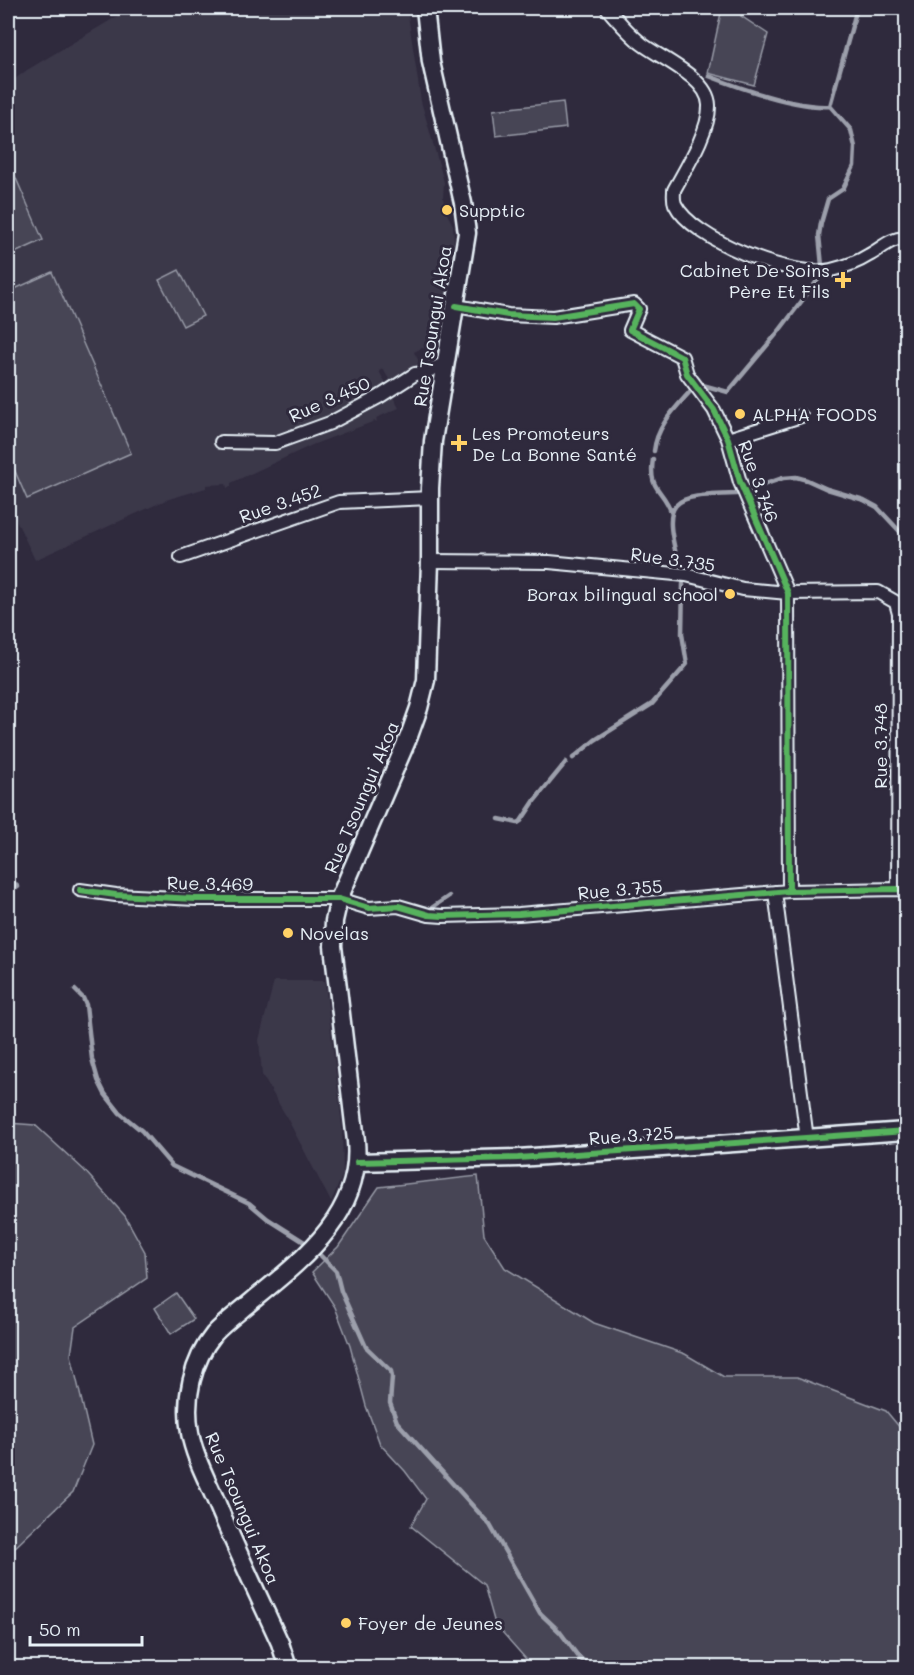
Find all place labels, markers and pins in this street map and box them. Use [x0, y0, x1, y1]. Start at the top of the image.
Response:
place label: Supptic [459, 198, 525, 222]
marker: Supptic [440, 203, 454, 217]
place label: Cabinet De Soins Père Et Fils [680, 258, 830, 303]
marker: Cabinet De Soins Père Et Fils [834, 271, 852, 289]
place label: ALPHA FOODS [752, 402, 877, 426]
marker: ALPHA FOODS [733, 407, 747, 421]
place label: Les Promoteurs De La Bonne Santé [472, 421, 637, 466]
marker: Les Promoteurs De La Bonne Santé [450, 434, 468, 452]
place label: Borax bilingual school [527, 582, 718, 606]
marker: Borax bilingual school [723, 587, 737, 601]
place label: Novelas [300, 921, 369, 945]
marker: Novelas [281, 926, 295, 940]
place label: Foyer de Jeunes [358, 1611, 503, 1635]
marker: Foyer de Jeunes [339, 1616, 353, 1630]

